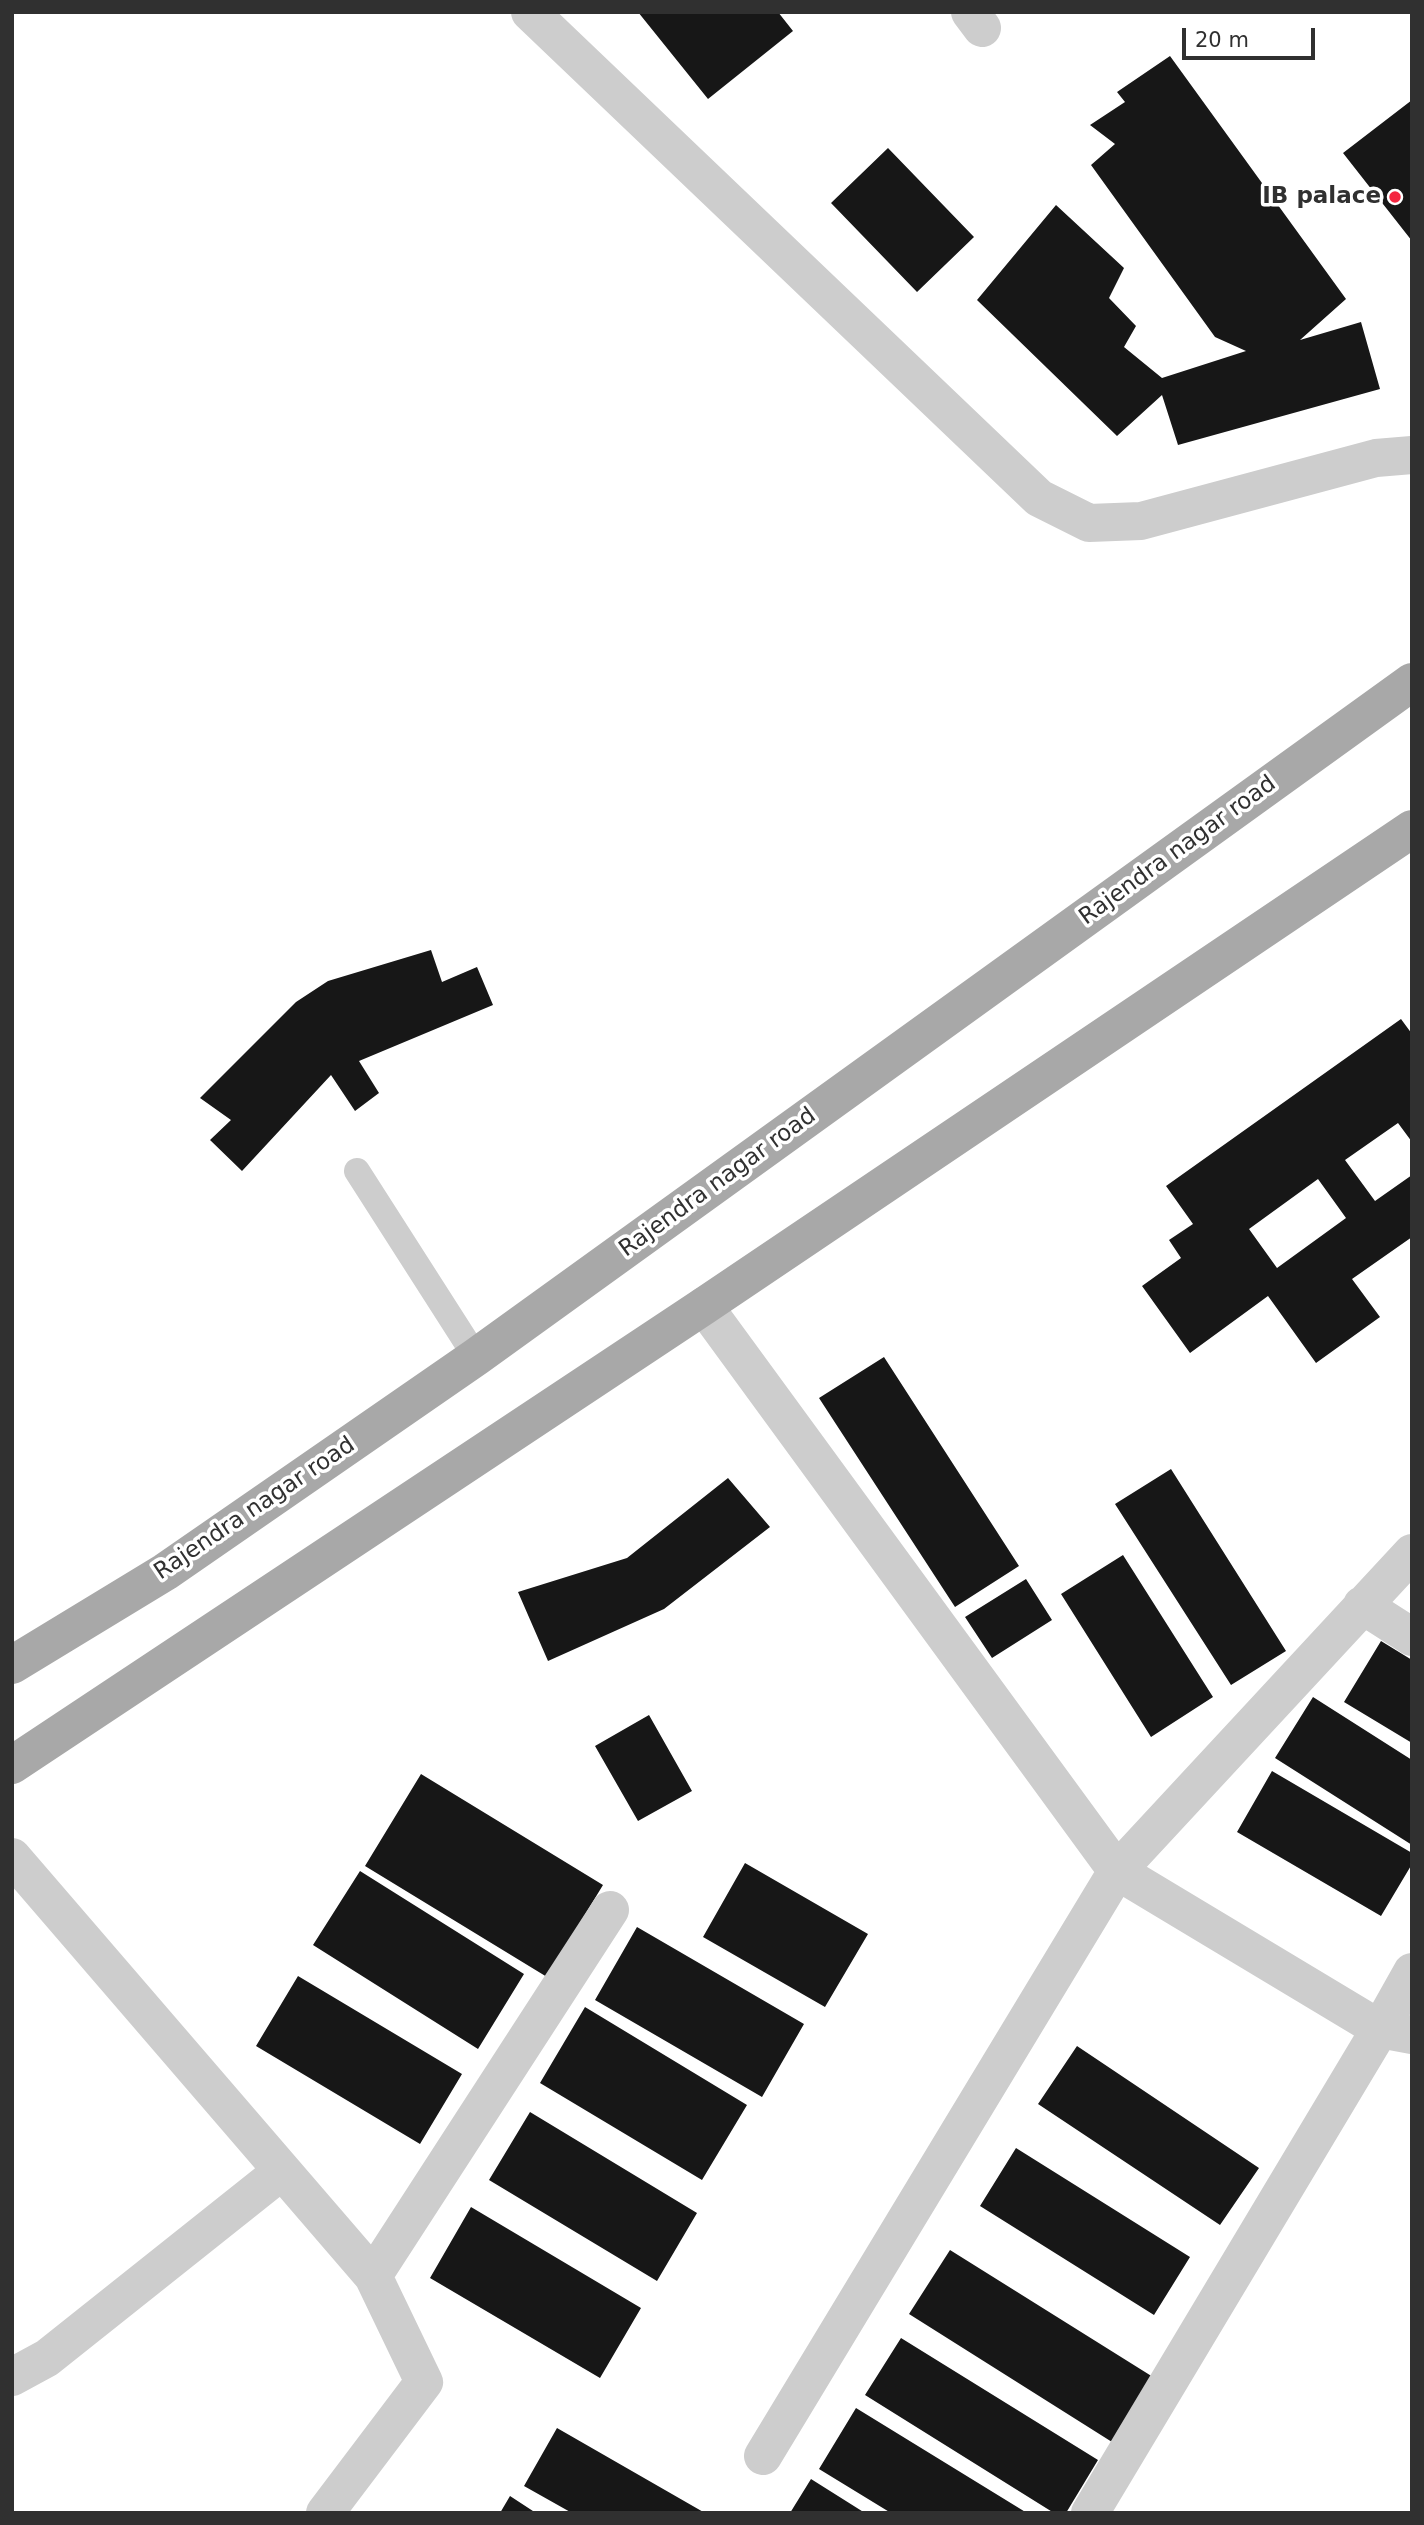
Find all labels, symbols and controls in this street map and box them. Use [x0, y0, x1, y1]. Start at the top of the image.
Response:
scale bar [1186, 14, 1319, 58]
text: 20 m [1195, 28, 1249, 52]
place label: IB palace [1262, 183, 1381, 211]
marker: IB palace [1387, 189, 1403, 205]
street label: Rajendra nagar road [1074, 770, 1282, 932]
street label: Rajendra nagar road [614, 1102, 822, 1264]
street label: Rajendra nagar road [149, 1432, 361, 1586]

